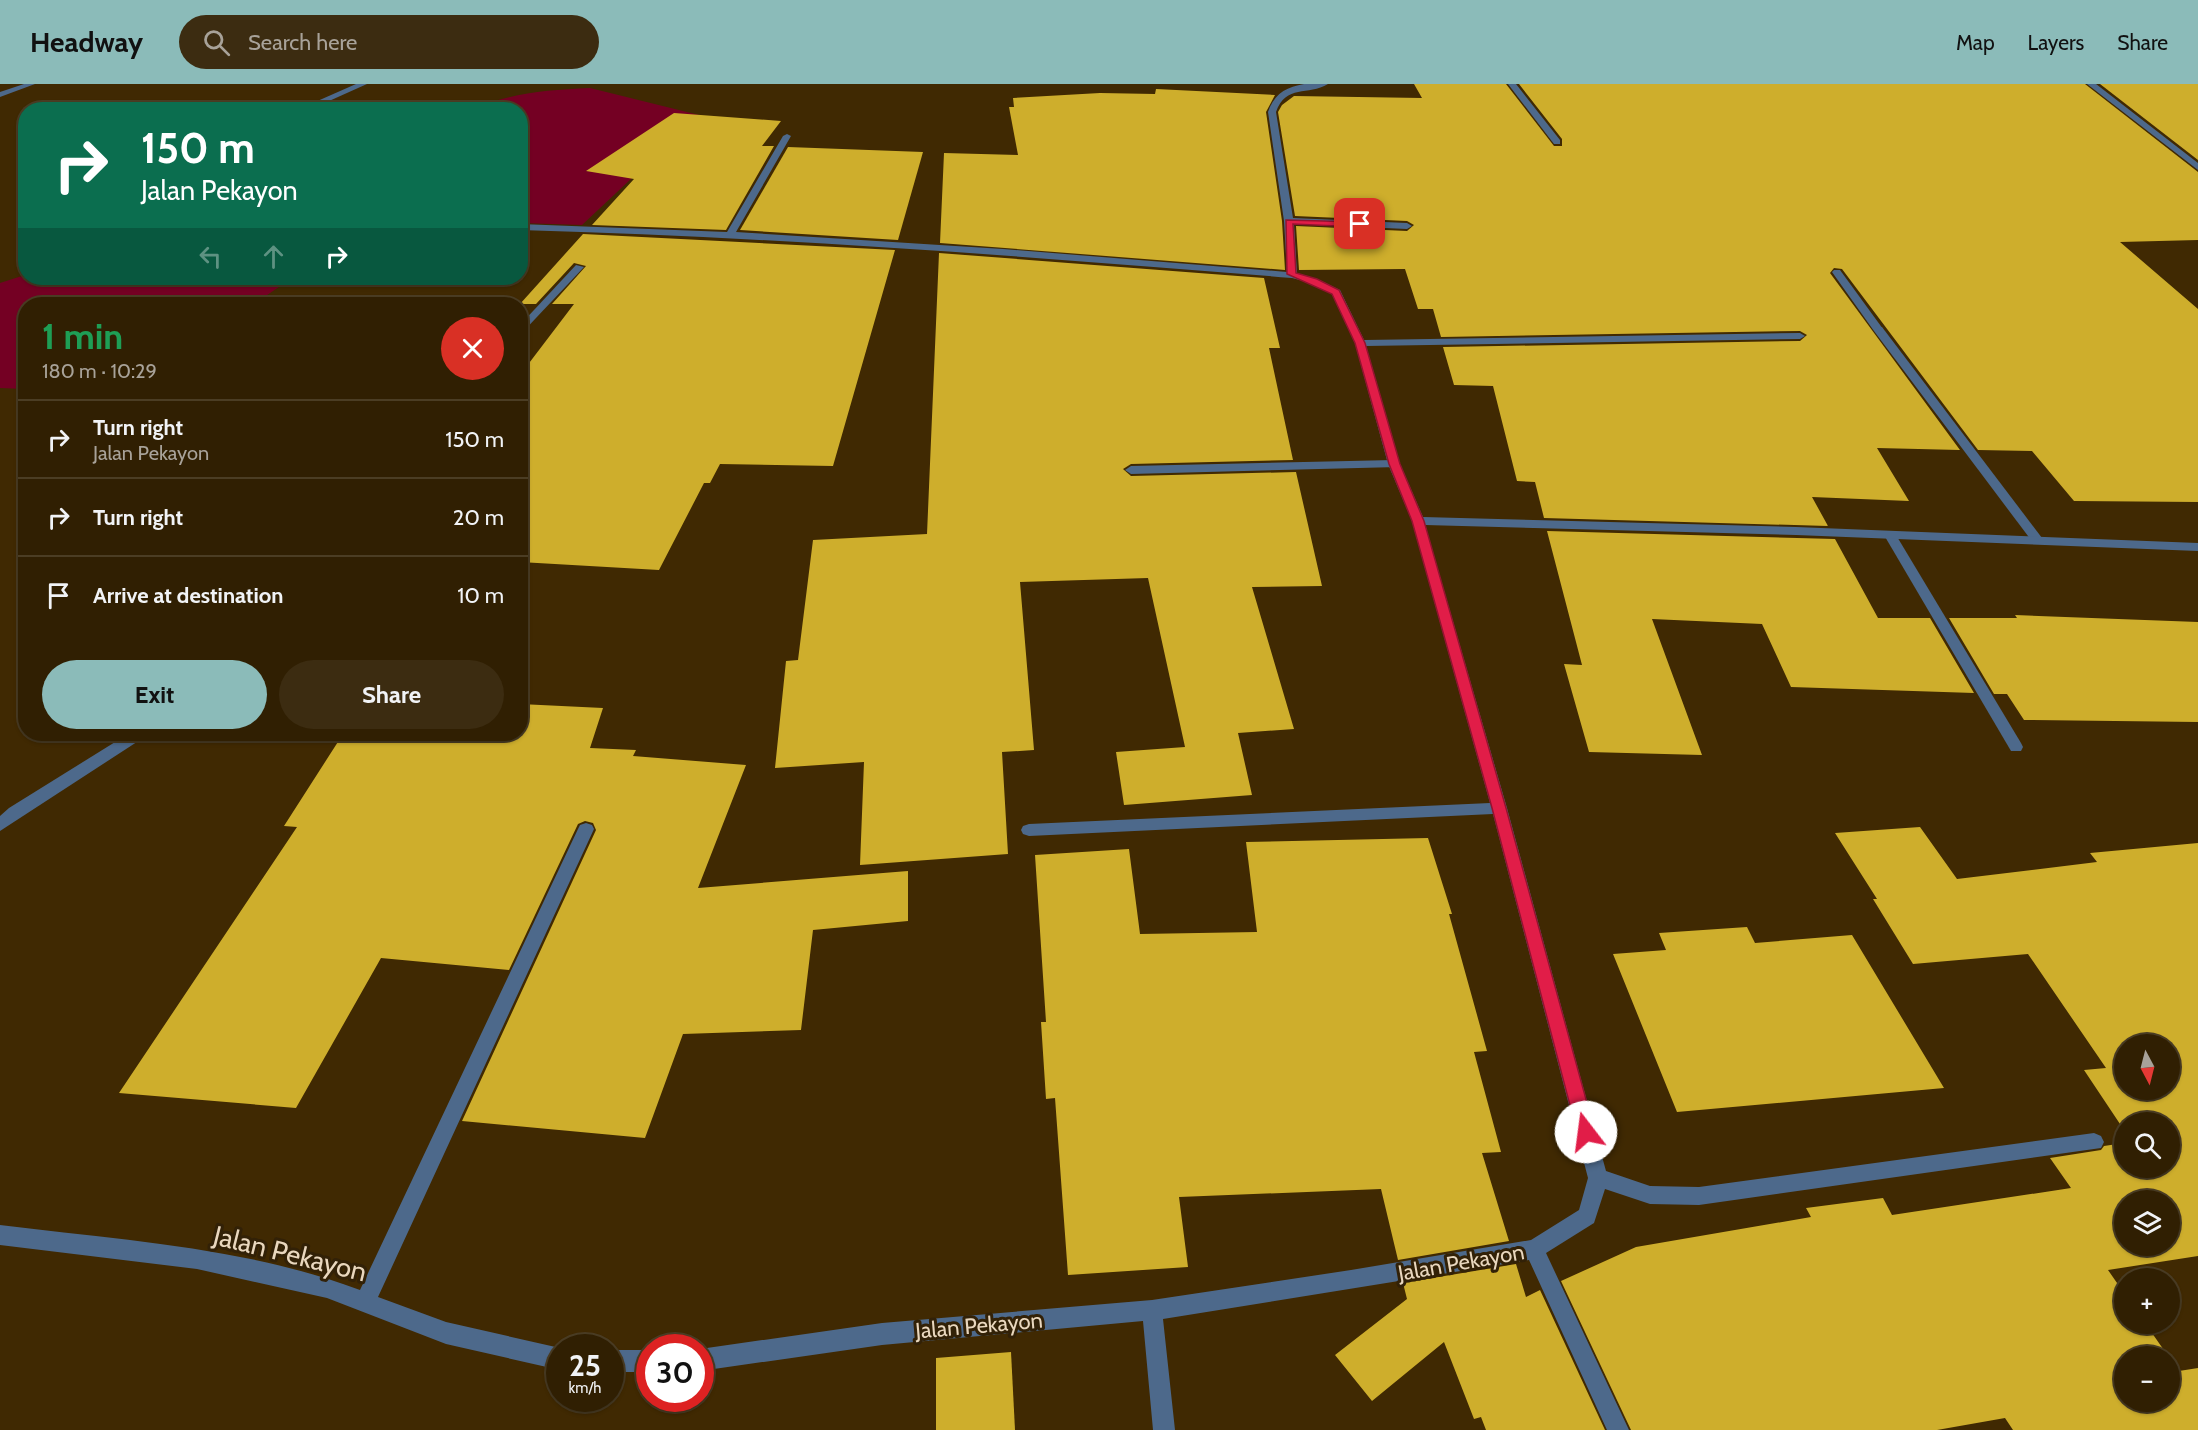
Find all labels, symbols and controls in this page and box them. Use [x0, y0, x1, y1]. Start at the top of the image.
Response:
search box [179, 15, 599, 69]
text: Headway [30, 25, 143, 59]
icon: search [200, 26, 233, 59]
text: Search here [248, 29, 357, 56]
text: Map [1956, 30, 1995, 55]
text: Layers [2028, 30, 2084, 55]
text: Share [2117, 30, 2168, 55]
text: 150 m [141, 122, 255, 174]
icon: right [42, 126, 120, 204]
text: Jalan Pekayon [141, 174, 298, 207]
pin [1334, 198, 1385, 249]
icon: arrive [1343, 207, 1376, 240]
icon: left [194, 240, 227, 273]
icon: ahead [257, 240, 290, 273]
icon: right [320, 240, 353, 273]
text: 1 min [42, 314, 123, 358]
button: close [441, 317, 504, 380]
text: 180 m · 10:29 [42, 359, 157, 383]
text: Turn right [93, 414, 183, 441]
icon: right [42, 423, 75, 456]
text: 150 m [445, 426, 504, 453]
text: Jalan Pekayon [93, 441, 209, 465]
icon: right [42, 501, 75, 534]
text: Turn right [93, 504, 183, 531]
text: 20 m [453, 504, 504, 531]
icon: arrive [42, 579, 75, 612]
text: Arrive at destination [93, 582, 283, 609]
text: 10 m [457, 582, 504, 609]
button: Exit [42, 660, 267, 729]
button: Share [279, 660, 504, 729]
north arrow [2114, 1034, 2180, 1100]
map controls [2114, 1034, 2180, 1412]
position arrow [1554, 1100, 1618, 1164]
button: search [2114, 1112, 2180, 1178]
button: layers [2114, 1190, 2180, 1256]
street label: Jalan Pekayon [209, 1218, 370, 1288]
street label: Jalan Pekayon [1395, 1238, 1526, 1287]
button: + [2114, 1268, 2180, 1334]
street label: Jalan Pekayon [913, 1306, 1044, 1345]
speed limit sign: 30 [636, 1334, 714, 1412]
button: − [2114, 1346, 2180, 1412]
text: 25 [569, 1347, 601, 1384]
text: km/h [569, 1379, 601, 1397]

